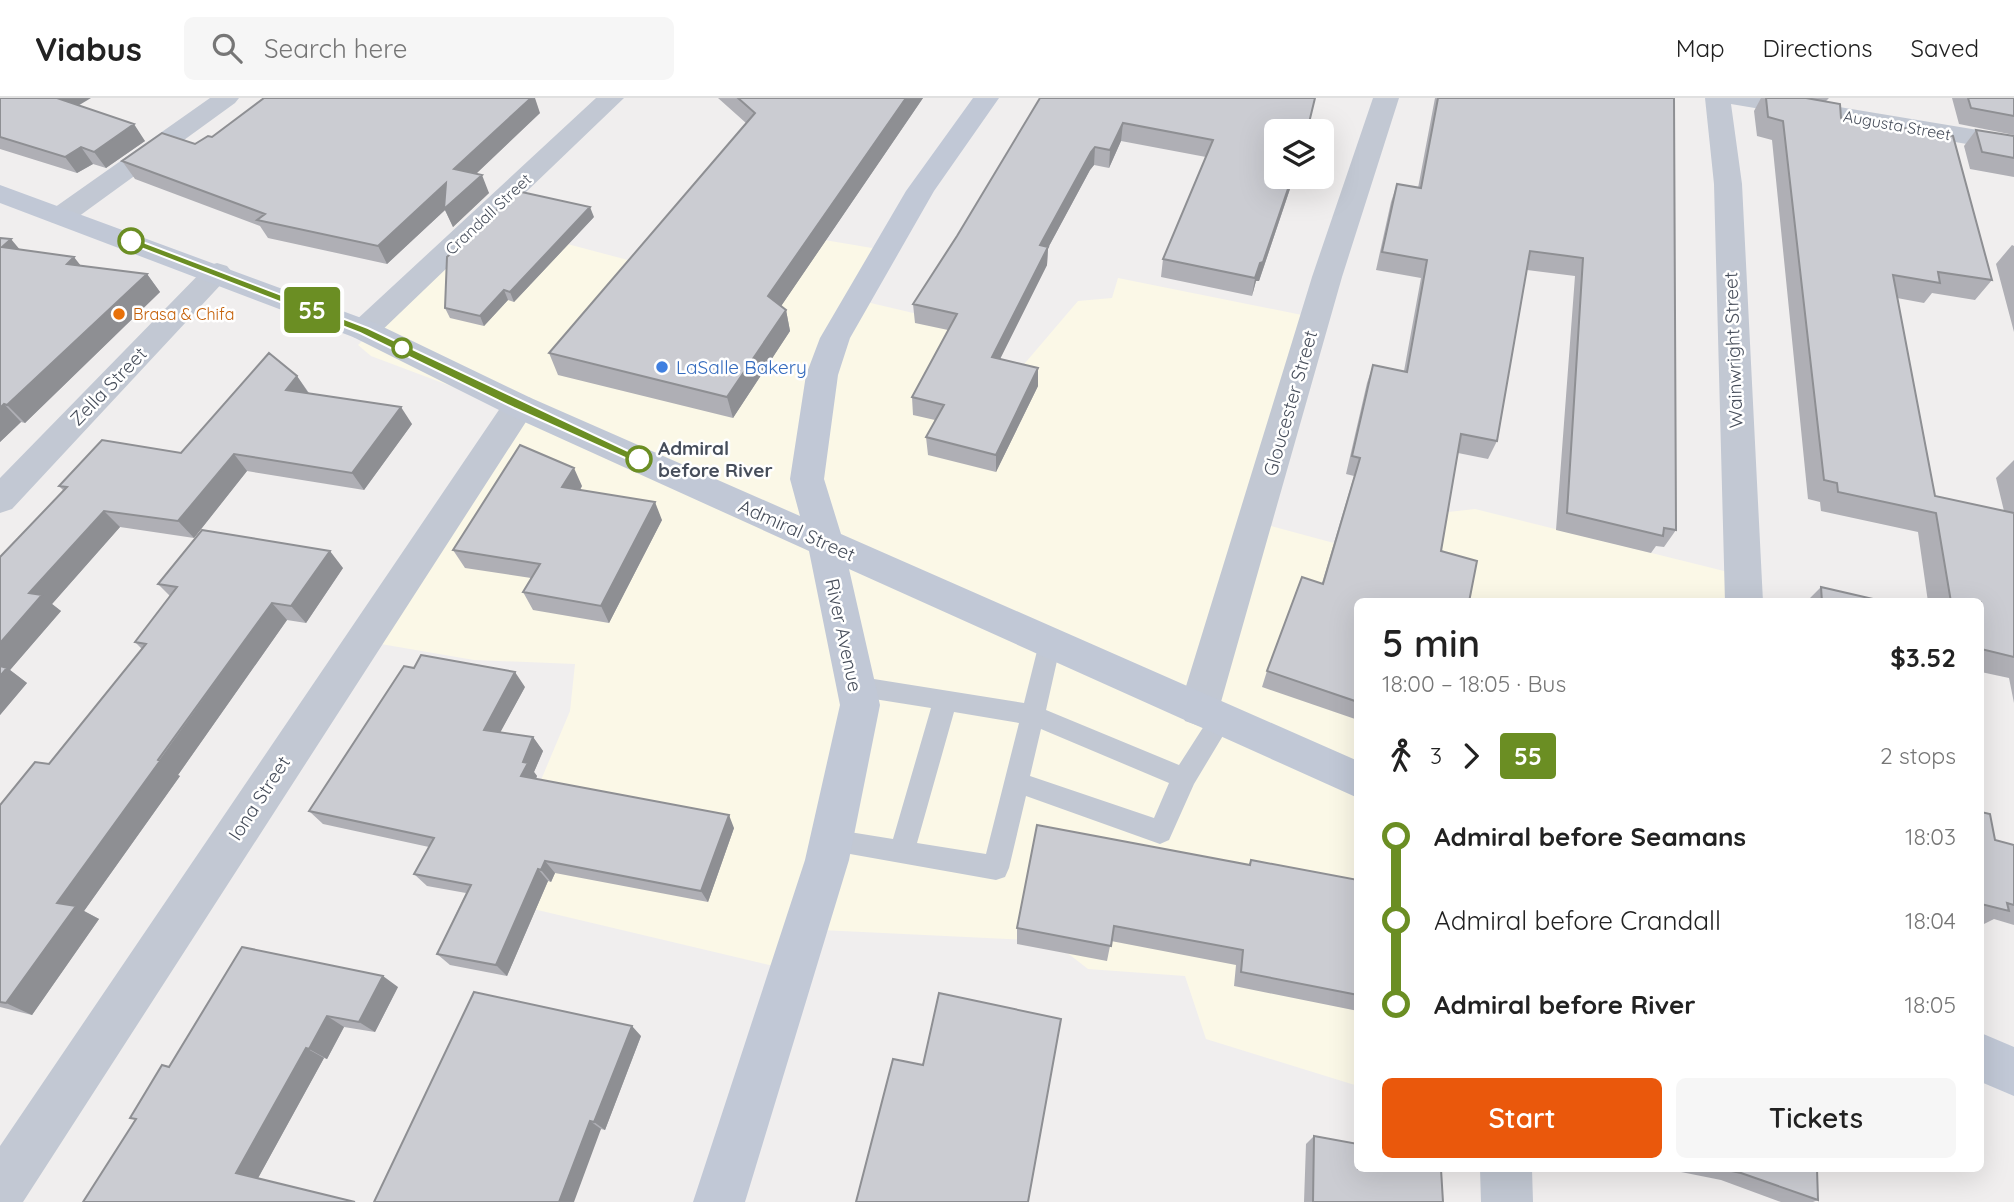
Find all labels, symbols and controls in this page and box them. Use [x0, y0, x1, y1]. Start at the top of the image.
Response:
search box [184, 17, 674, 80]
text: Viabus [35, 28, 142, 69]
icon: search [208, 29, 246, 67]
text: Search here [264, 32, 407, 65]
text: Map [1676, 33, 1725, 63]
text: Directions [1763, 33, 1873, 63]
text: Saved [1911, 33, 1979, 63]
street label: Augusta Street [1842, 106, 1952, 144]
map controls [1264, 119, 1334, 189]
button: layers [1264, 119, 1334, 189]
street label: Crandall Street [441, 169, 535, 259]
unlabelled marker [118, 228, 144, 254]
street label: Wainwright Street [1718, 271, 1748, 429]
line badge: 55 [280, 287, 344, 333]
text: 55 [298, 295, 326, 325]
place label: Brasa & Chifa [133, 304, 234, 324]
marker: Brasa & Chifa [111, 306, 127, 322]
street label: Gloucester Street [1258, 327, 1322, 479]
unlabelled marker [392, 338, 412, 358]
street label: Zella Street [65, 342, 151, 430]
place label: LaSalle Bakery [676, 355, 807, 379]
marker: LaSalle Bakery [654, 359, 670, 375]
place label: Admiral before River [658, 436, 773, 482]
marker: Admiral before River [626, 446, 652, 472]
street label: Admiral Street [735, 494, 859, 566]
street label: River Avenue [820, 576, 868, 694]
text: 5 min [1382, 619, 1480, 667]
text: $3.52 [1890, 641, 1956, 674]
text: 18:00 – 18:05 · Bus [1382, 669, 1566, 698]
icon: walk [1382, 737, 1420, 775]
icon: forward [1452, 737, 1490, 775]
text: 3 [1430, 741, 1442, 770]
text: 55 [1514, 741, 1542, 771]
text: 2 stops [1880, 741, 1956, 770]
street label: Iona Street [223, 751, 295, 845]
text: Admiral before Seamans [1434, 820, 1746, 853]
text: 18:03 [1905, 822, 1956, 851]
text: Admiral before Crandall [1434, 904, 1721, 937]
text: 18:04 [1905, 906, 1956, 935]
text: Admiral before River [1434, 988, 1696, 1021]
text: 18:05 [1905, 990, 1956, 1019]
button: Start [1382, 1078, 1662, 1158]
button: Tickets [1676, 1078, 1956, 1158]

